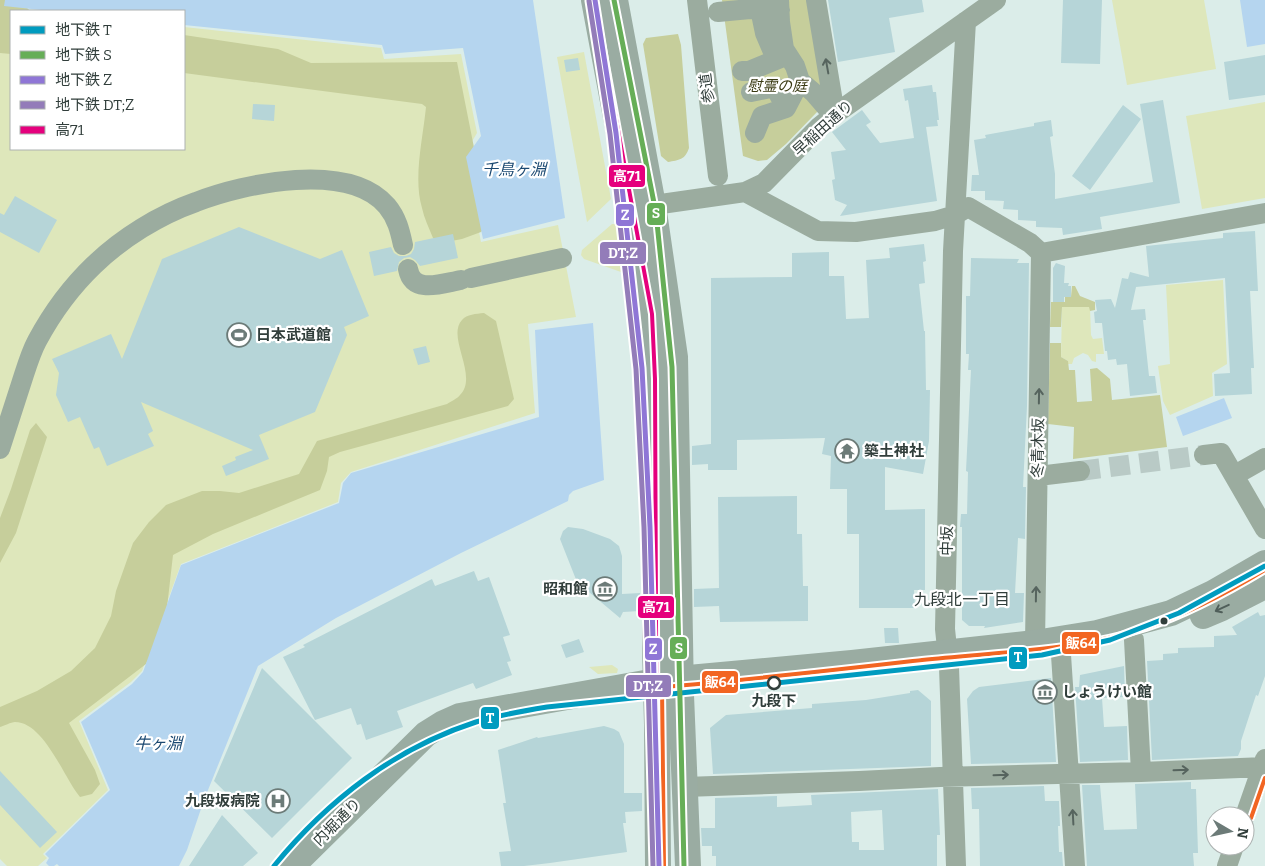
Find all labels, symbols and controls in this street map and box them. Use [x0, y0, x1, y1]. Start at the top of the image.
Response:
legend [10, 10, 185, 150]
text: 地下鉄 T [55, 21, 112, 39]
text: 地下鉄 S [55, 46, 112, 64]
one-way arrow [821, 58, 831, 74]
text: 地下鉄 Z [55, 71, 112, 89]
street label: 参道 [696, 72, 718, 104]
park label: 慰霊の庭 [747, 77, 810, 95]
text: 地下鉄 DT;Z [55, 96, 134, 114]
street label: 早稲田通り [789, 96, 857, 160]
text: 高71 [55, 121, 84, 139]
water label: 千鳥ヶ淵 [482, 160, 548, 179]
line badge: 高71 [608, 164, 646, 188]
text: 高71 [613, 168, 641, 185]
line badge: S [646, 202, 666, 226]
line badge: Z [615, 203, 635, 227]
text: S [652, 205, 660, 222]
text: Z [621, 207, 630, 224]
line badge: DT;Z [599, 241, 647, 265]
text: DT;Z [608, 245, 638, 262]
sports icon: 日本武道館 [226, 322, 252, 348]
place label: 日本武道館 [256, 326, 331, 344]
one-way arrow [1034, 389, 1044, 405]
street label: 冬青木坂 [1028, 418, 1048, 478]
temple icon: 築土神社 [834, 438, 860, 464]
place label: 築土神社 [864, 442, 924, 460]
street label: 中坂 [938, 526, 956, 556]
museum icon: 昭和館 [592, 576, 618, 602]
place label: 昭和館 [543, 580, 588, 598]
one-way arrow [1031, 586, 1041, 602]
district label: 九段北一丁目 [914, 590, 1010, 609]
line badge: 高71 [637, 595, 675, 619]
text: 高71 [642, 599, 670, 616]
one-way arrow [1215, 603, 1230, 613]
unlabelled marker [1159, 616, 1169, 626]
line badge: 飯64 [1061, 631, 1100, 655]
text: 飯64 [1066, 635, 1097, 652]
line badge: S [669, 636, 688, 660]
line badge: Z [644, 637, 663, 661]
text: S [675, 640, 683, 657]
text: Z [649, 641, 658, 658]
line badge: T [1008, 646, 1028, 670]
text: T [1014, 649, 1023, 666]
line badge: 飯64 [701, 670, 739, 694]
line badge: DT;Z [625, 674, 672, 698]
text: 飯64 [705, 674, 736, 691]
marker: 九段下 [767, 676, 781, 690]
text: DT;Z [633, 678, 663, 695]
museum icon: しょうけい館 [1032, 679, 1058, 705]
place label: しょうけい館 [1062, 683, 1152, 701]
place label: 九段下 [751, 692, 797, 710]
line badge: T [480, 706, 500, 730]
text: T [486, 710, 495, 727]
water label: 牛ヶ淵 [134, 734, 184, 753]
one-way arrow [1173, 766, 1189, 775]
one-way arrow [993, 770, 1009, 779]
hospital icon: 九段坂病院 [265, 788, 291, 814]
place label: 九段坂病院 [185, 792, 260, 810]
street label: 内堀通り [309, 794, 365, 850]
north arrow [1205, 806, 1255, 856]
one-way arrow [1068, 810, 1077, 826]
text: N [1233, 826, 1252, 840]

